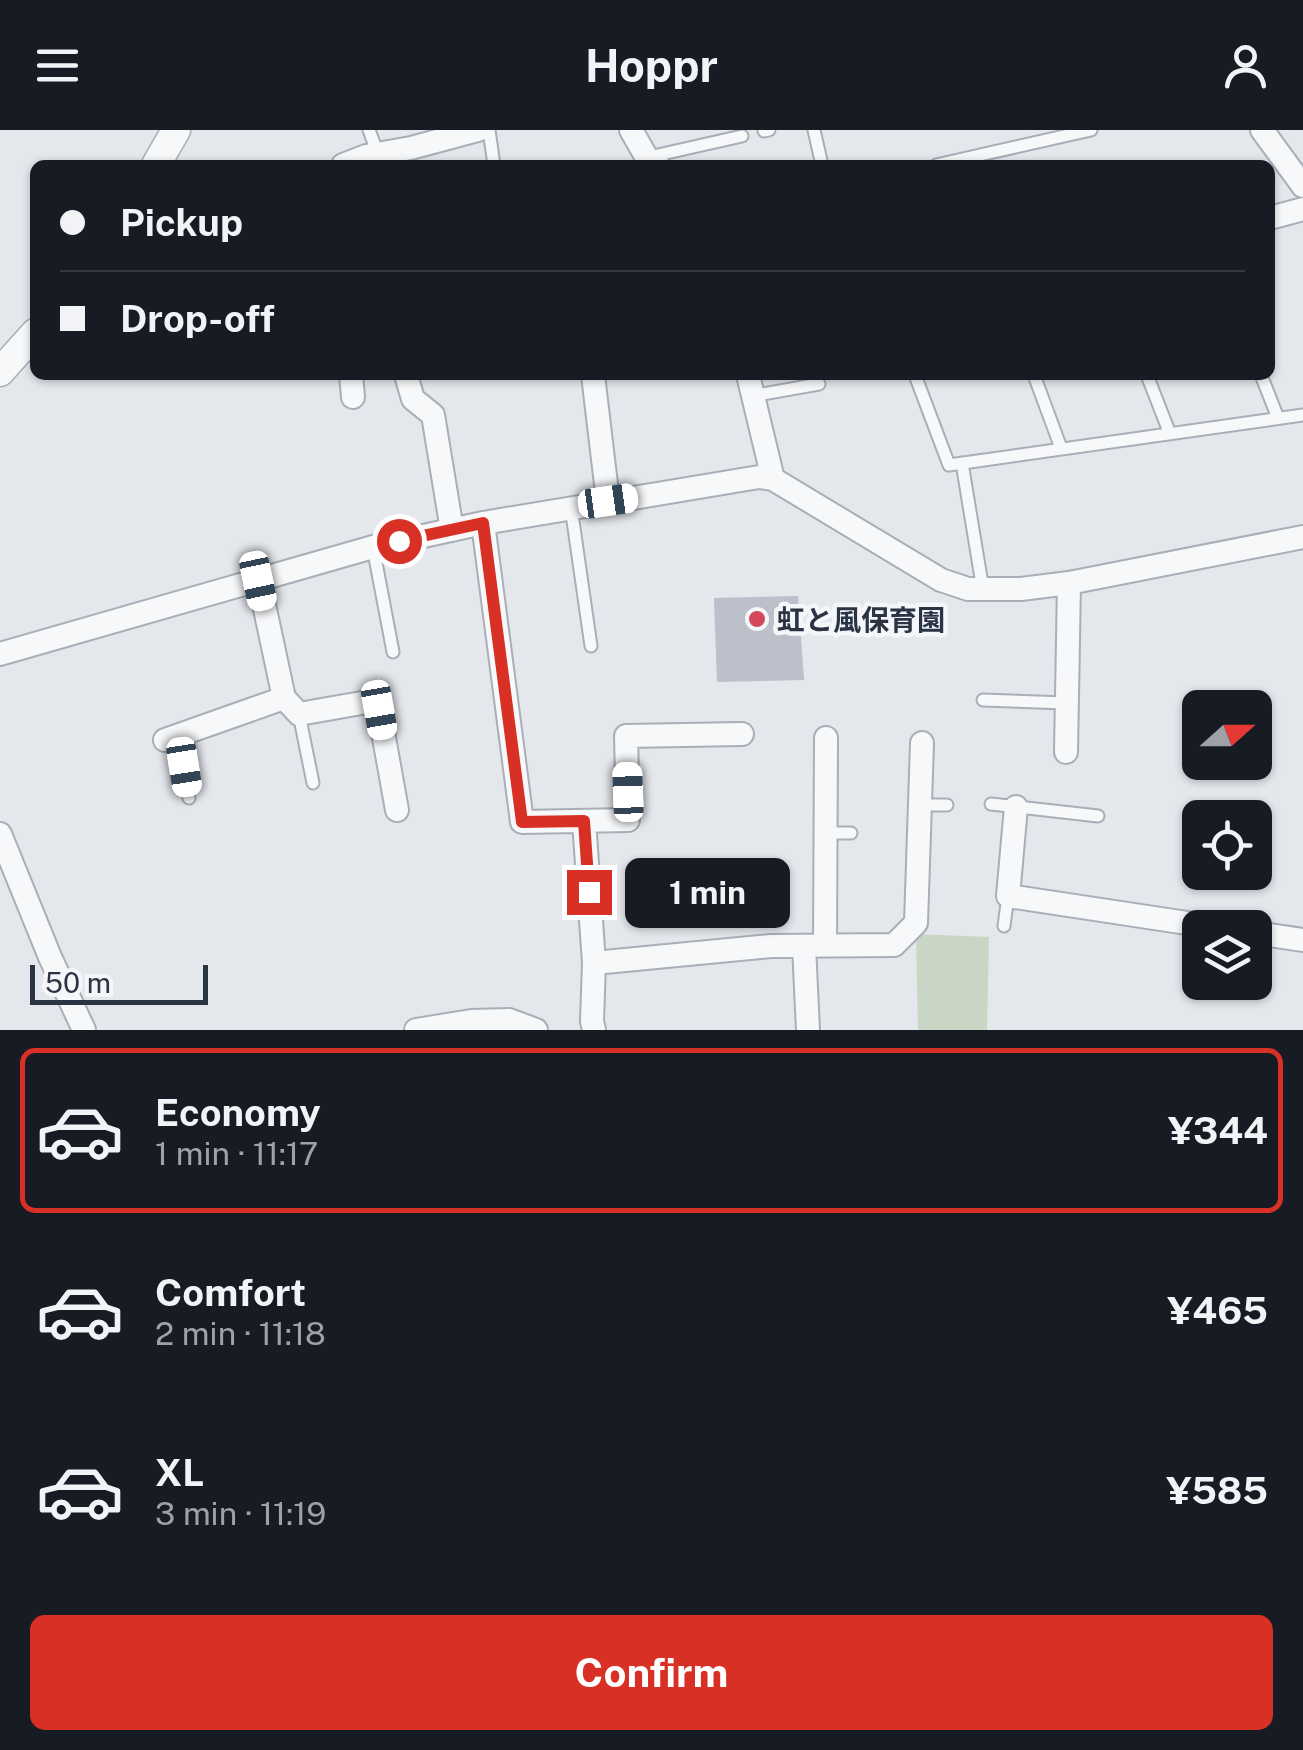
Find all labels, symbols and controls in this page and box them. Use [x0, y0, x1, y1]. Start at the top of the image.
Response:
icon: menu [30, 38, 85, 93]
icon: person [1218, 38, 1273, 93]
text: Hoppr [585, 39, 718, 92]
text: Pickup [120, 200, 243, 245]
text: Drop-off [120, 296, 275, 341]
car [576, 482, 640, 520]
route start [377, 519, 422, 564]
car [237, 549, 279, 613]
place label: 虹と風保育園 [777, 603, 945, 636]
marker: 虹と風保育園 [746, 608, 768, 630]
car [359, 678, 399, 742]
north arrow [1182, 690, 1272, 780]
map controls [1182, 690, 1272, 1000]
car [164, 735, 204, 799]
car [612, 761, 644, 823]
button: locate [1182, 800, 1272, 890]
callout: 1 min [624, 857, 789, 927]
route end [567, 870, 612, 915]
text: 1 min [669, 874, 746, 911]
button: layers [1182, 910, 1272, 1000]
scale bar [30, 960, 208, 1004]
text: 50 m [45, 966, 111, 999]
icon: car [35, 1086, 125, 1176]
text: Economy [155, 1090, 321, 1135]
text: ¥344 [1168, 1108, 1268, 1153]
text: 1 min · 11:17 [155, 1135, 318, 1172]
icon: car [35, 1266, 125, 1356]
text: Comfort [155, 1270, 306, 1315]
text: ¥465 [1167, 1288, 1268, 1333]
text: 2 min · 11:18 [155, 1315, 326, 1352]
icon: car [35, 1446, 125, 1536]
text: XL [155, 1450, 204, 1495]
text: ¥585 [1166, 1468, 1268, 1513]
text: 3 min · 11:19 [155, 1495, 326, 1532]
button: Confirm [30, 1615, 1273, 1730]

